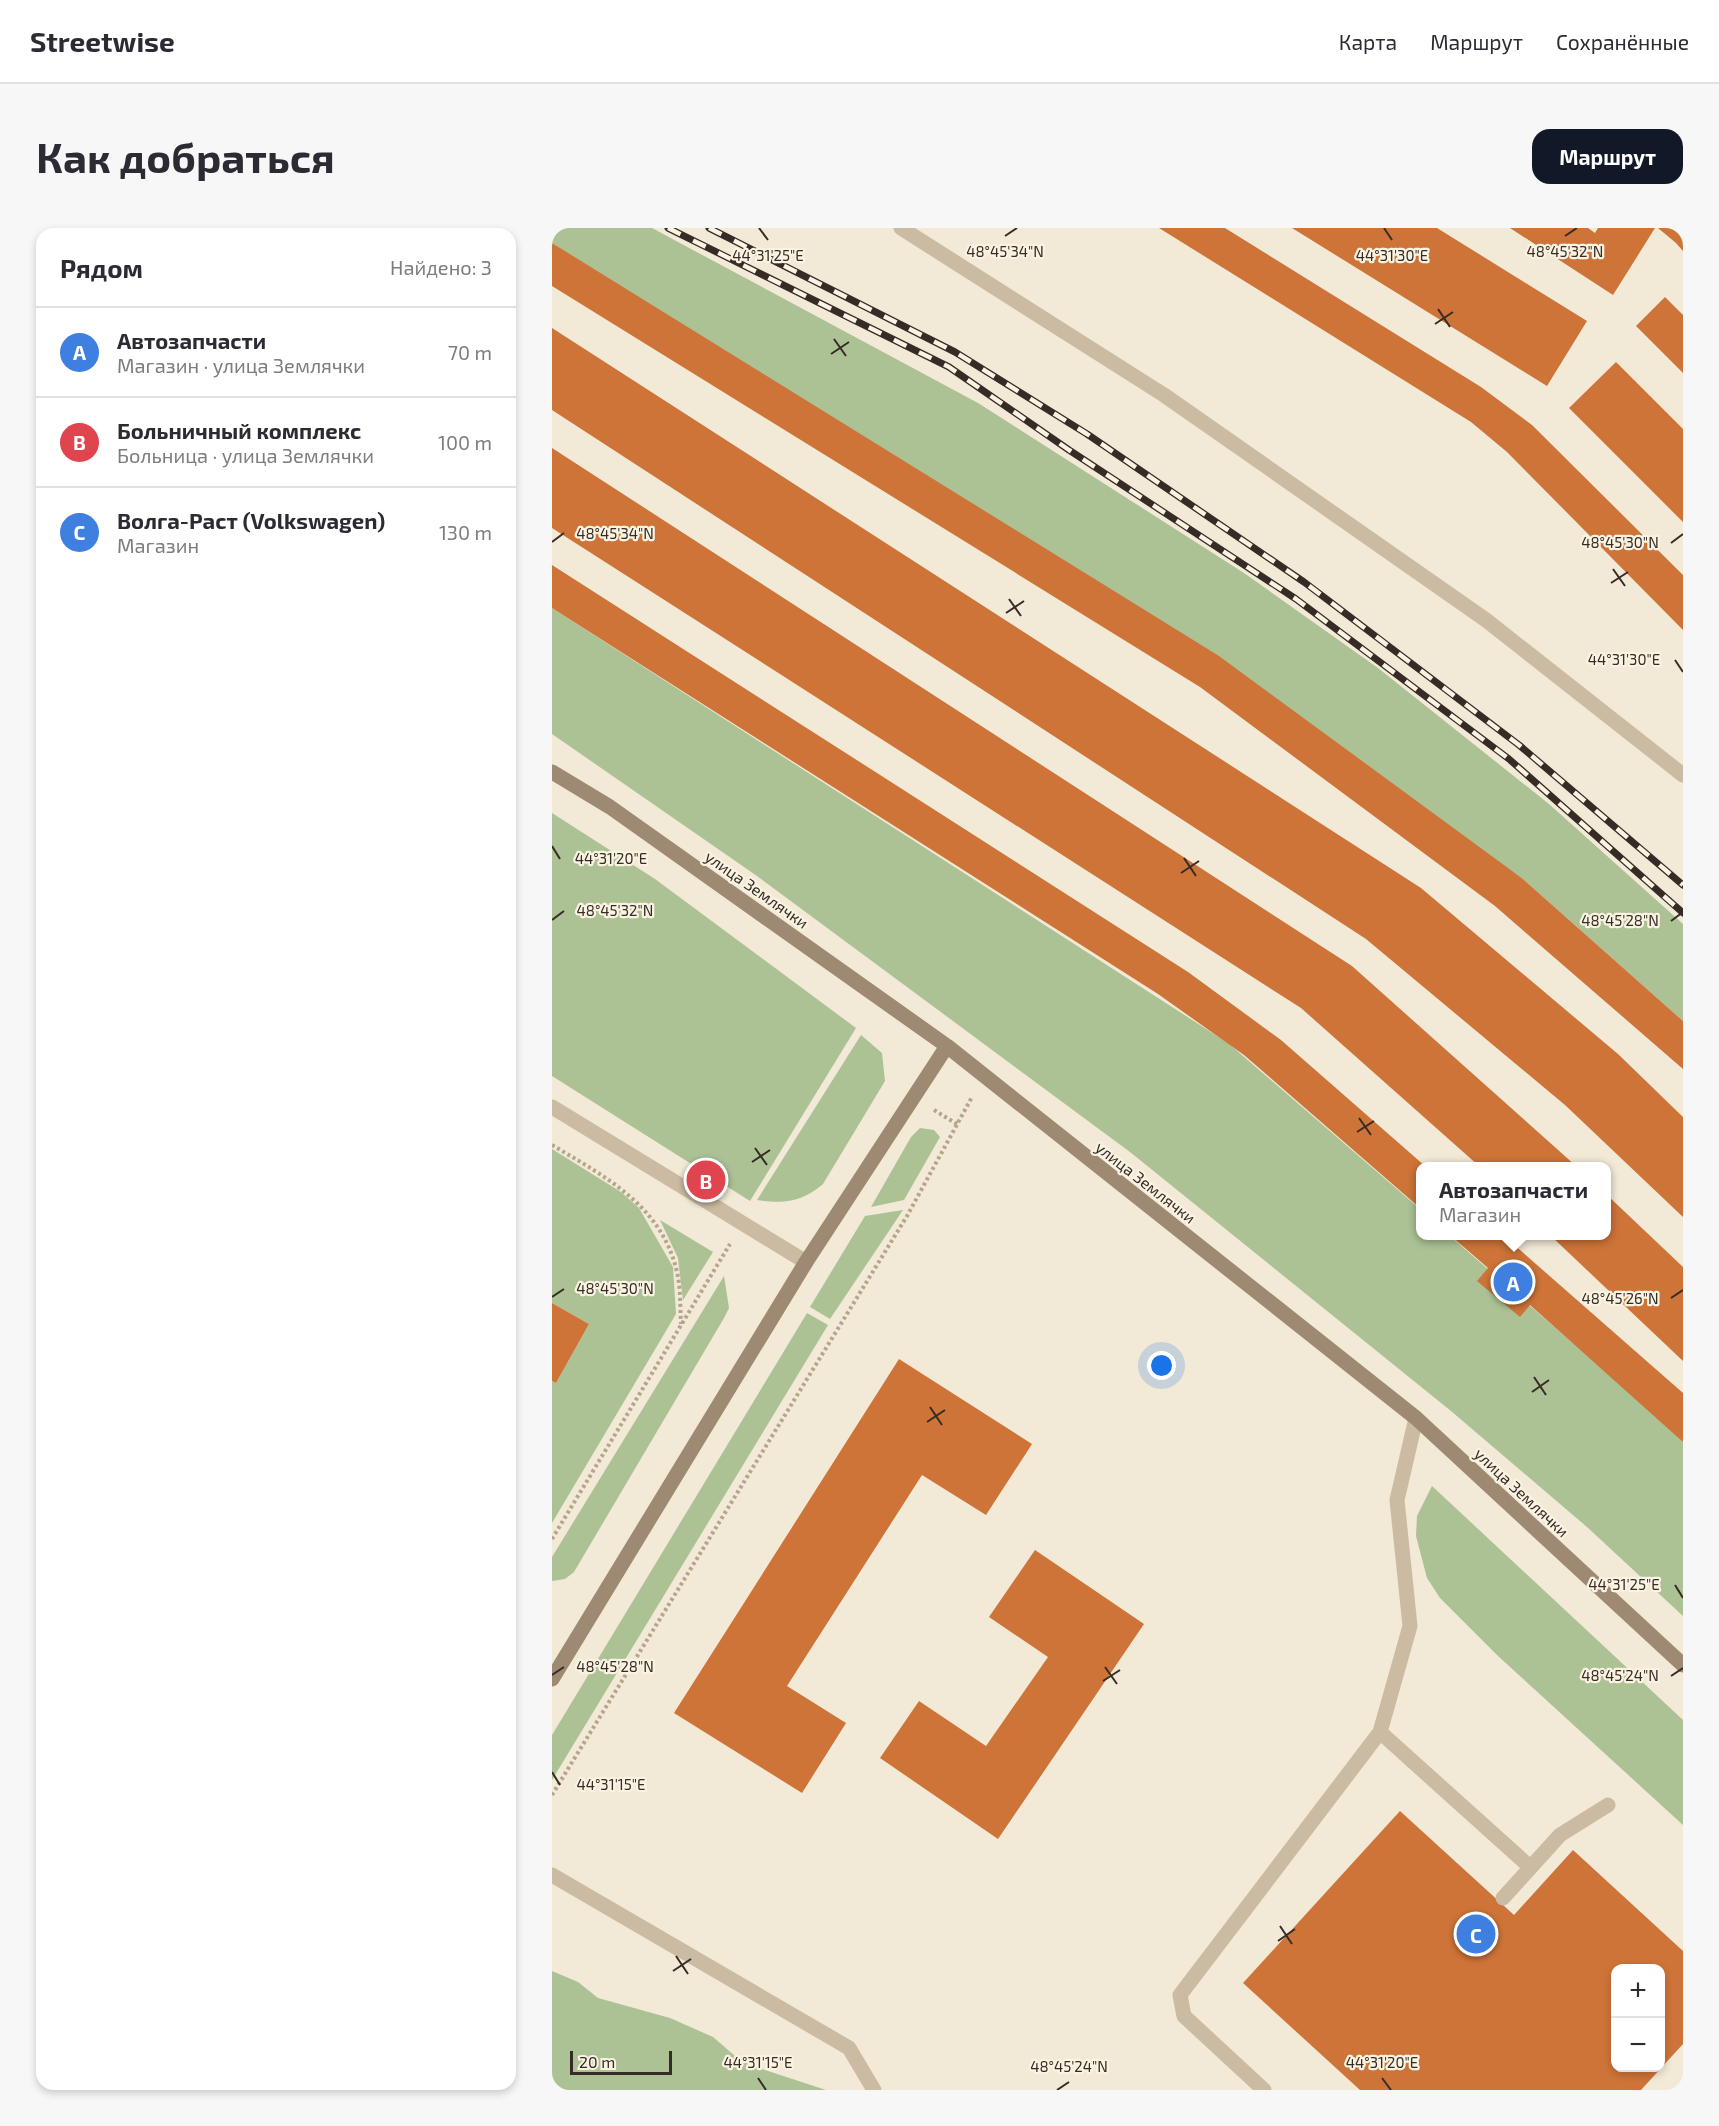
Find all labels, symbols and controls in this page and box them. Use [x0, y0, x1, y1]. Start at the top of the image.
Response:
text: Streetwise [30, 24, 175, 58]
text: Карта [1339, 29, 1397, 54]
text: Маршрут [1430, 29, 1523, 54]
text: Сохранённые [1556, 29, 1689, 54]
button: Маршрут [1532, 129, 1683, 184]
text: Как добраться [36, 131, 335, 181]
text: 48°45'34"N [966, 242, 1044, 260]
text: 48°45'32"N [1527, 242, 1603, 260]
text: 44°31'25"E [732, 246, 804, 264]
text: 44°31'30"E [1356, 246, 1428, 264]
text: Рядом [60, 252, 143, 283]
text: Найдено: 3 [390, 255, 492, 279]
text: Автозапчасти [117, 327, 266, 353]
text: A [73, 340, 86, 364]
text: 70 m [448, 340, 492, 364]
text: Магазин · улица Землячки [117, 353, 365, 377]
text: Больничный комплекс [117, 417, 361, 443]
text: B [73, 430, 86, 454]
text: 100 m [438, 430, 492, 454]
text: Больница · улица Землячки [117, 443, 374, 467]
text: Волга-Раст (Volkswagen) [117, 507, 385, 533]
text: C [74, 520, 85, 544]
text: 130 m [439, 520, 492, 544]
text: 48°45'34"N [576, 524, 654, 542]
text: Магазин [117, 533, 199, 557]
text: 48°45'30"N [1581, 533, 1659, 551]
text: 44°31'30"E [1588, 650, 1660, 668]
street label: улица Землячки [701, 846, 812, 933]
text: 44°31'20"E [575, 849, 647, 867]
text: 48°45'32"N [577, 901, 653, 919]
text: 48°45'28"N [1581, 911, 1659, 929]
street label: улица Землячки [1092, 1137, 1200, 1228]
pin: B [686, 1158, 726, 1202]
popup [1416, 1162, 1611, 1240]
text: Автозапчасти [1439, 1176, 1588, 1202]
text: Магазин [1439, 1202, 1521, 1226]
pin: A [1494, 1260, 1532, 1304]
text: 48°45'30"N [576, 1279, 654, 1297]
text: 48°45'26"N [1581, 1289, 1659, 1307]
your location [1147, 1351, 1176, 1380]
street label: улица Землячки [1470, 1444, 1573, 1541]
text: 44°31'25"E [1588, 1575, 1660, 1593]
text: 48°45'28"N [576, 1657, 654, 1675]
text: 48°45'24"N [1581, 1666, 1659, 1684]
text: 44°31'15"E [576, 1775, 646, 1793]
pin: C [1456, 1912, 1496, 1956]
map controls [1611, 1964, 1665, 2072]
button: + [1611, 1964, 1665, 2018]
button: − [1611, 2018, 1665, 2072]
scale bar [570, 2048, 672, 2076]
text: 20 m [579, 2052, 615, 2071]
text: 44°31'15"E [723, 2053, 793, 2071]
text: 44°31'20"E [1346, 2053, 1418, 2071]
text: 48°45'24"N [1030, 2057, 1108, 2075]

